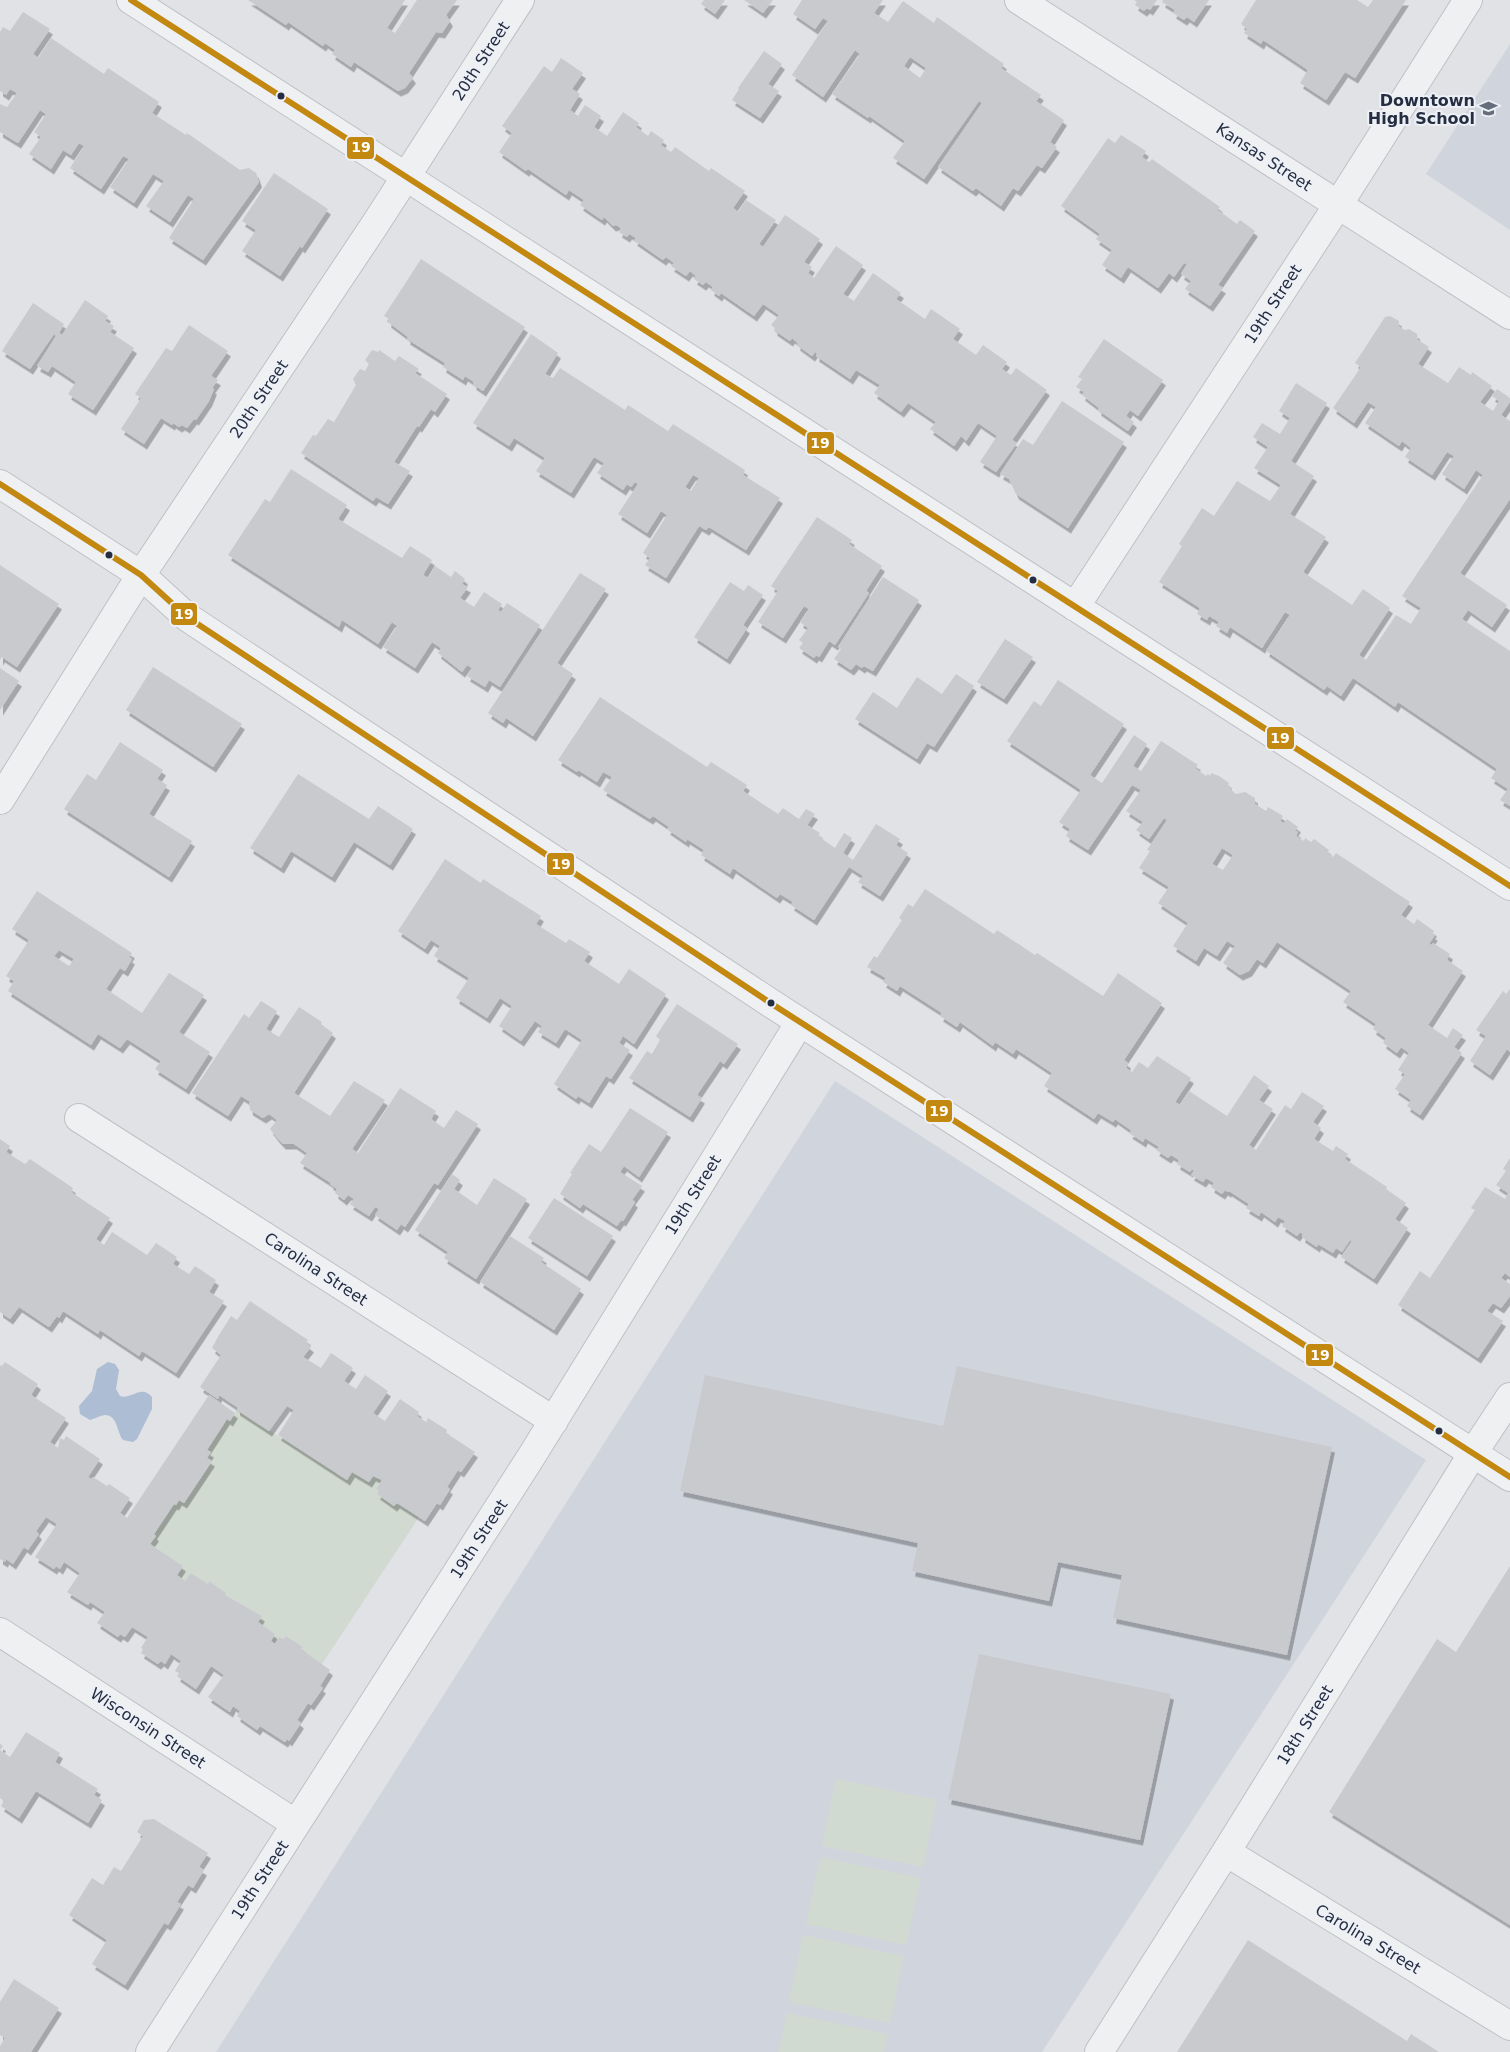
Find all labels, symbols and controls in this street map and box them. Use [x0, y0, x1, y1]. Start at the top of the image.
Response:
street label: 20th Street [448, 18, 514, 104]
unlabelled marker [276, 91, 286, 101]
place label: Downtown High School [1368, 91, 1475, 128]
school or university icon: Downtown High School [1479, 99, 1499, 119]
street label: Kansas Street [1213, 119, 1315, 195]
line badge: 19 [346, 136, 375, 160]
text: 19 [351, 139, 371, 155]
street label: 19th Street [1240, 261, 1306, 347]
street label: 20th Street [226, 356, 292, 442]
line badge: 19 [806, 431, 835, 455]
text: 19 [810, 435, 830, 451]
unlabelled marker [104, 550, 114, 560]
unlabelled marker [1028, 575, 1038, 585]
line badge: 19 [170, 602, 198, 626]
text: 19 [174, 606, 194, 622]
line badge: 19 [1266, 726, 1295, 750]
text: 19 [1270, 730, 1290, 746]
line badge: 19 [546, 852, 575, 876]
text: 19 [551, 856, 571, 872]
unlabelled marker [766, 998, 776, 1008]
line badge: 19 [925, 1099, 953, 1123]
text: 19 [929, 1103, 949, 1119]
street label: 19th Street [661, 1152, 725, 1238]
street label: Carolina Street [261, 1228, 371, 1310]
line badge: 19 [1305, 1343, 1334, 1367]
text: 19 [1310, 1347, 1330, 1363]
unlabelled marker [1434, 1426, 1444, 1436]
street label: 19th Street [446, 1496, 512, 1582]
street label: 18th Street [1273, 1682, 1337, 1768]
street label: Wisconsin Street [87, 1684, 209, 1772]
street label: 19th Street [227, 1837, 293, 1923]
street label: Carolina Street [1312, 1900, 1424, 1978]

